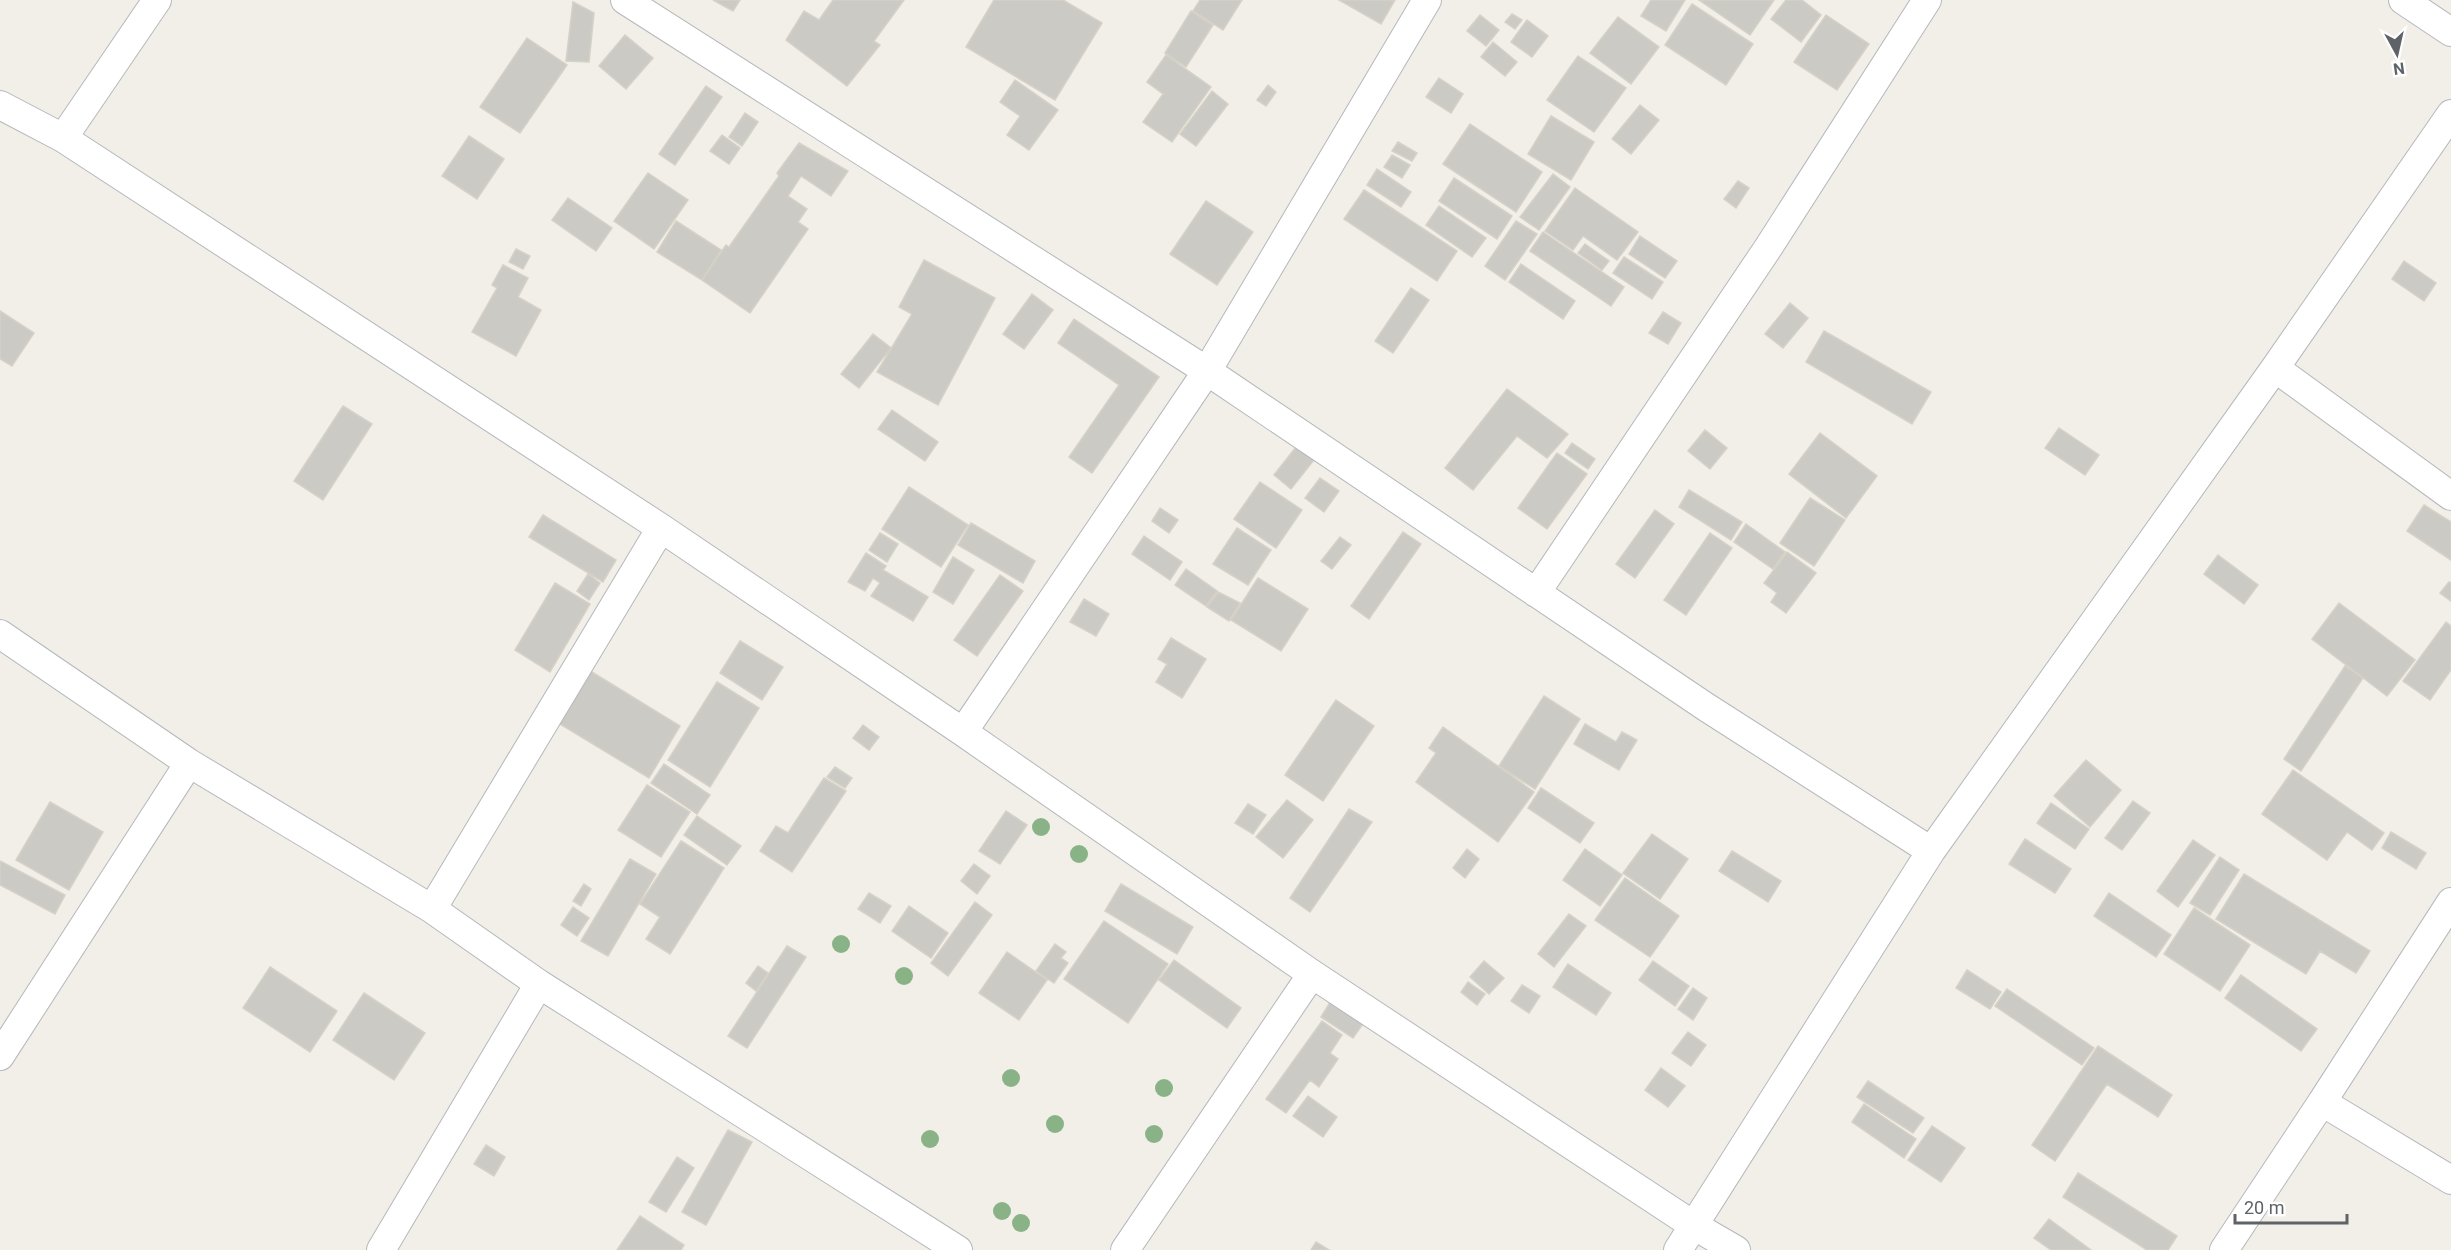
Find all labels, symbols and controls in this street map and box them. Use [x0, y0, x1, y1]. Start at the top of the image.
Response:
north arrow [2367, 24, 2427, 84]
text: N [2392, 58, 2406, 79]
scale bar [2235, 1187, 2348, 1225]
text: 20 m [2244, 1197, 2284, 1218]

